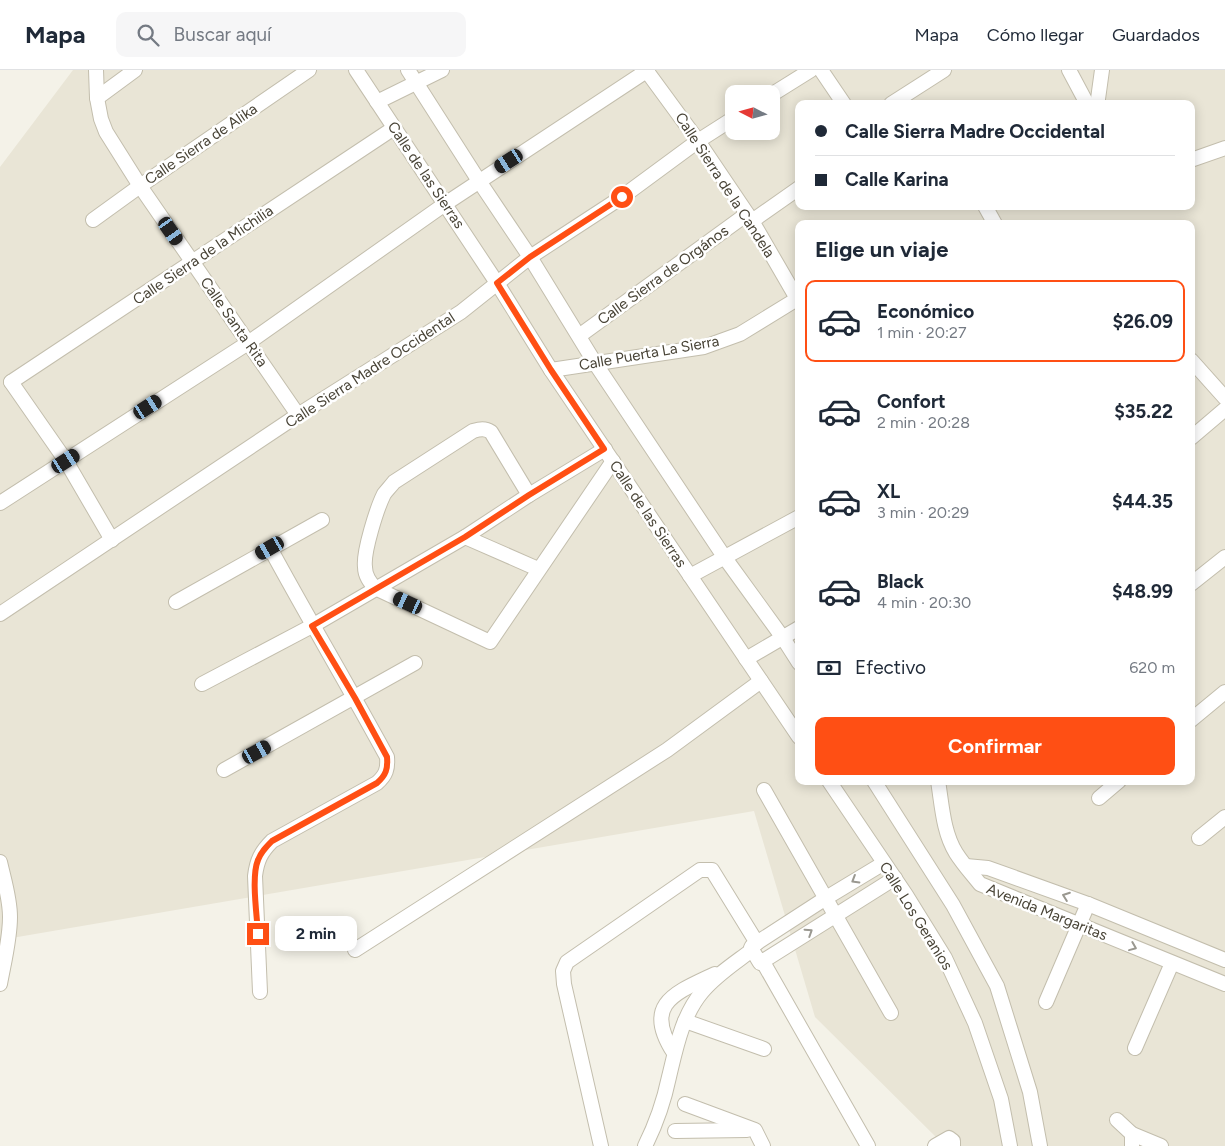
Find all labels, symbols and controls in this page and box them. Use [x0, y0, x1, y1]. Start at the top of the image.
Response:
search box [116, 12, 466, 57]
text: Mapa [25, 20, 86, 49]
icon: search [134, 21, 162, 49]
text: Buscar aquí [174, 23, 271, 46]
text: Mapa [914, 24, 959, 46]
text: Cómo llegar [987, 24, 1084, 46]
text: Guardados [1112, 24, 1200, 46]
north arrow [725, 85, 780, 140]
map controls [725, 85, 780, 140]
street label: Calle Sierra de Alika [141, 100, 261, 188]
street label: Calle Sierra de la Candela [671, 109, 779, 261]
street label: Calle de las Sierras [384, 118, 468, 232]
text: Calle Sierra Madre Occidental [845, 120, 1105, 143]
car [492, 147, 525, 175]
text: Calle Karina [845, 168, 949, 191]
route start [611, 186, 633, 208]
street label: Calle Sierra de la Michilia [129, 201, 277, 309]
car [156, 214, 185, 248]
street label: Calle Sierra de Orgános [594, 222, 732, 328]
text: Elige un viaje [815, 236, 948, 263]
street label: Calle Santa Rita [196, 274, 272, 370]
icon: car [817, 299, 862, 344]
text: Económico [877, 300, 974, 323]
street label: Calle Sierra Madre Occidental [282, 308, 458, 432]
text: $26.09 [1112, 310, 1173, 333]
text: 1 min · 20:27 [877, 323, 967, 342]
street label: Calle Puerta La Sierra [578, 332, 720, 374]
icon: car [817, 389, 862, 434]
text: Confort [877, 390, 946, 413]
car [131, 393, 164, 421]
text: $35.22 [1114, 400, 1173, 423]
text: 2 min · 20:28 [877, 413, 970, 432]
car [49, 447, 82, 475]
street label: Calle de las Sierras [606, 457, 690, 571]
icon: car [817, 479, 862, 524]
text: XL [877, 480, 900, 503]
text: $44.35 [1112, 490, 1173, 513]
text: 3 min · 20:29 [877, 503, 969, 522]
car [253, 534, 286, 562]
icon: car [817, 569, 862, 614]
text: Black [877, 570, 924, 593]
text: $48.99 [1112, 580, 1173, 603]
car [391, 590, 424, 616]
text: 4 min · 20:30 [877, 593, 971, 612]
icon: cash [815, 654, 843, 682]
text: Efectivo [855, 656, 926, 679]
text: 620 m [1129, 658, 1175, 677]
button: Confirmar [815, 717, 1175, 775]
car [240, 738, 273, 766]
street label: Calle Los Geranios [876, 859, 956, 973]
one-way arrow [851, 874, 860, 884]
street label: Avenida Margaritas [984, 880, 1110, 944]
one-way arrow [1062, 892, 1071, 902]
callout: 2 min [276, 916, 358, 952]
route end [247, 923, 269, 945]
text: 2 min [296, 924, 336, 943]
one-way arrow [804, 928, 813, 938]
one-way arrow [1128, 940, 1137, 951]

